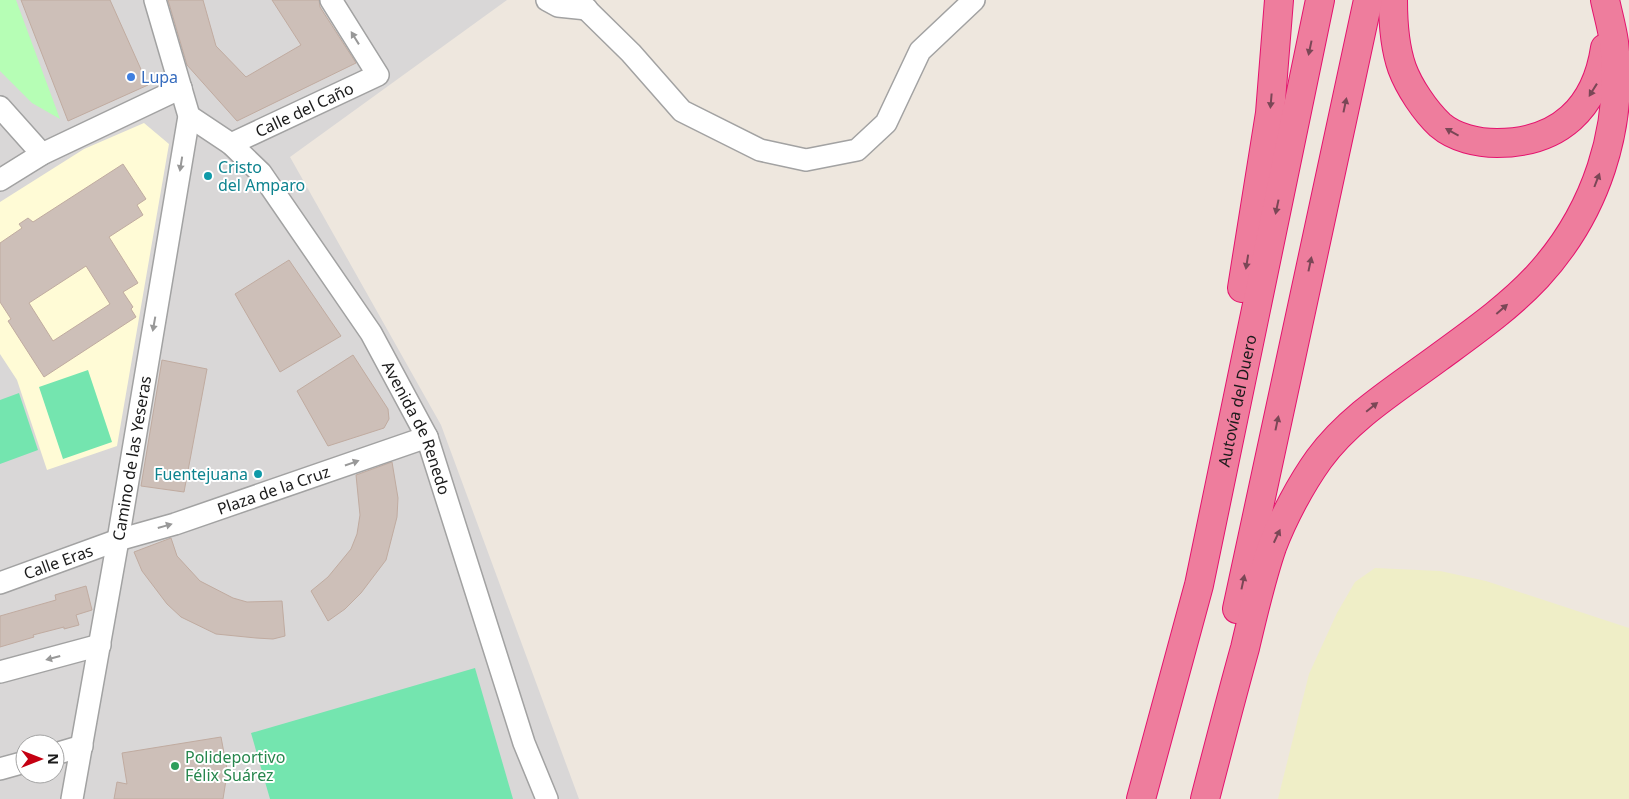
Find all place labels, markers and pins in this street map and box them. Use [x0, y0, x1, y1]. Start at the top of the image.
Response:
place label: Lupa [141, 66, 178, 88]
marker: Lupa [125, 71, 137, 83]
place label: Cristo del Amparo [218, 156, 305, 196]
marker: Cristo del Amparo [202, 170, 214, 182]
place label: Fuentejuana [154, 463, 248, 485]
marker: Fuentejuana [252, 468, 264, 480]
place label: Polideportivo Félix Suárez [185, 746, 285, 786]
marker: Polideportivo Félix Suárez [169, 760, 181, 772]

